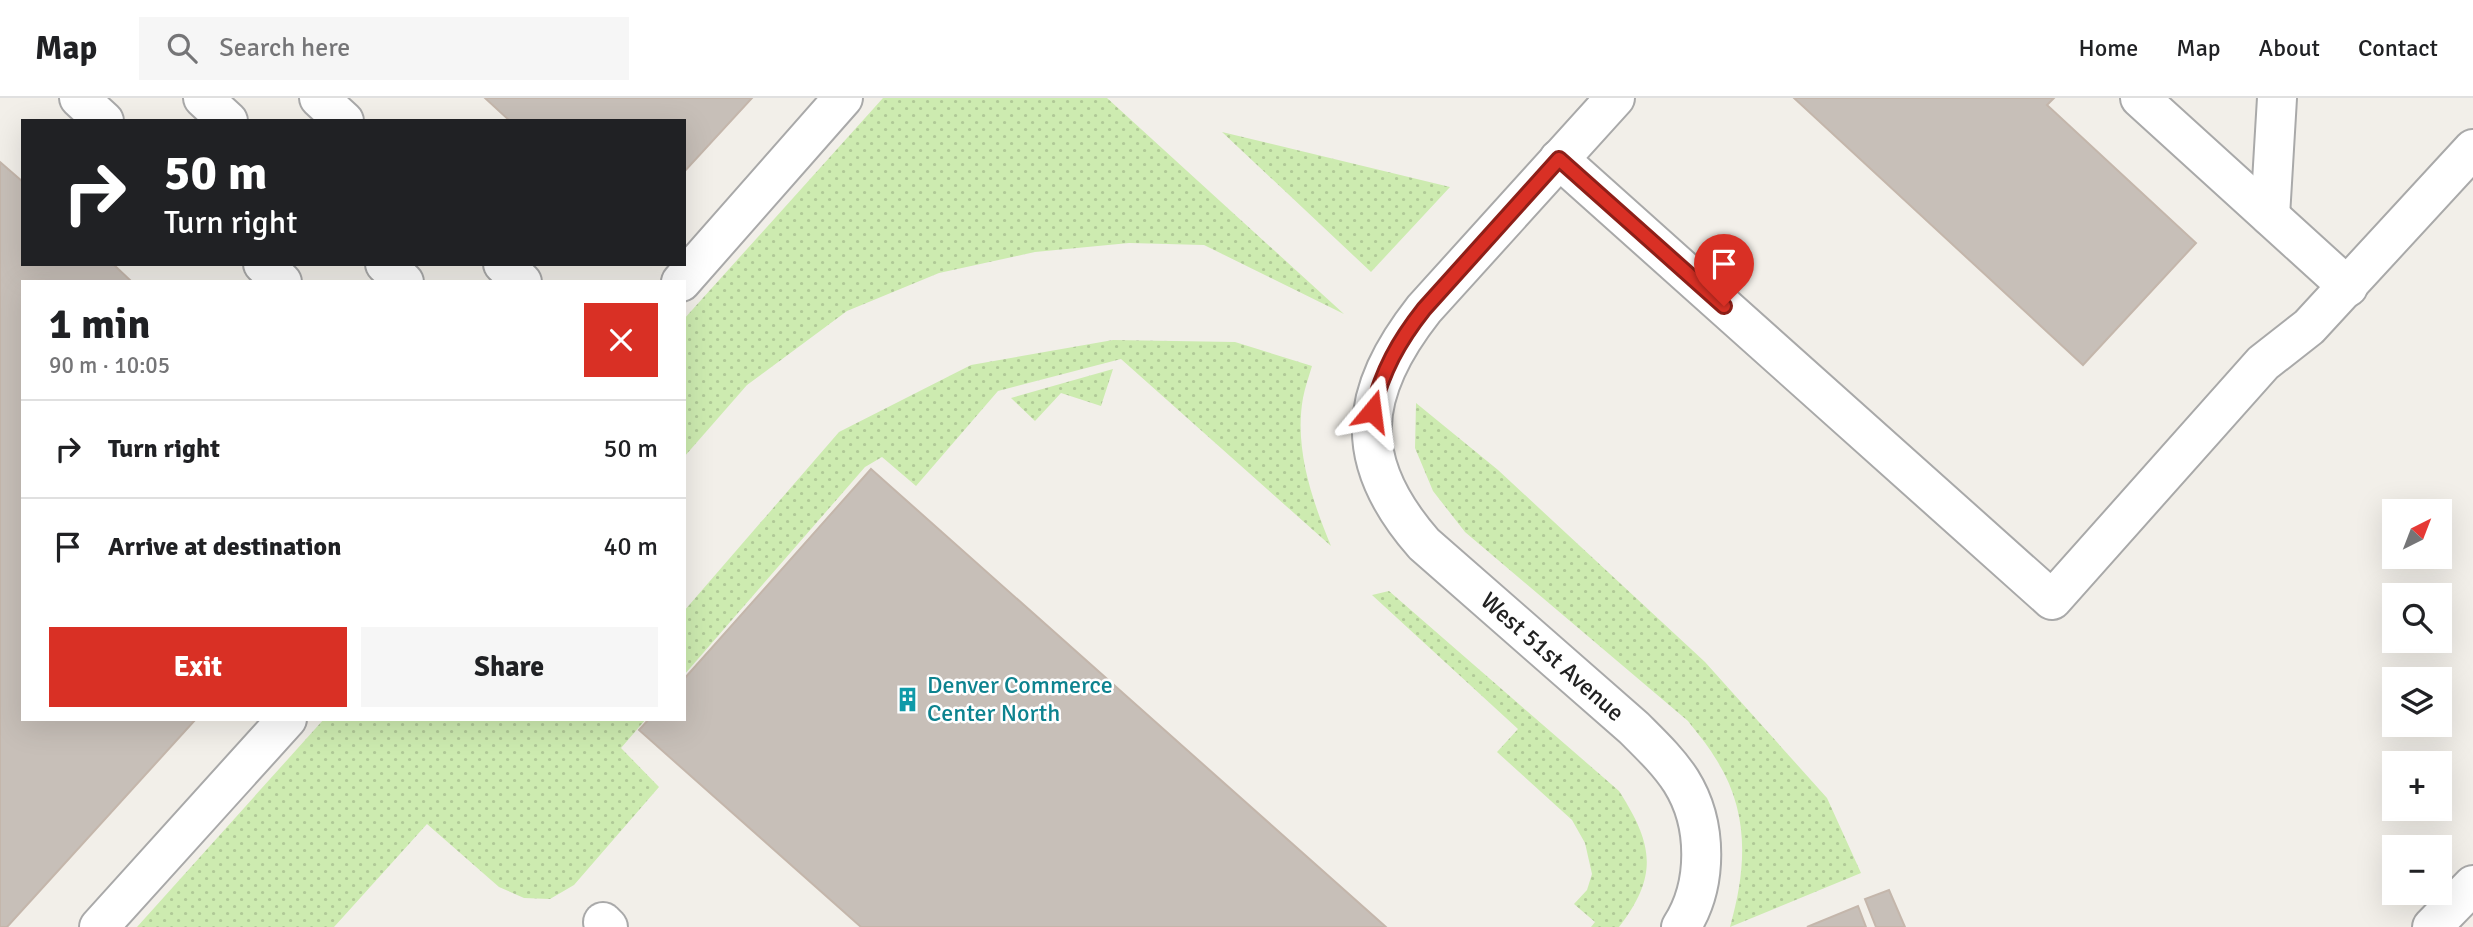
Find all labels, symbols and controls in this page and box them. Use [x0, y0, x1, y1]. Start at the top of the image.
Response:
search box [139, 17, 629, 80]
text: Map [35, 28, 97, 69]
icon: search [163, 29, 201, 67]
text: Search here [219, 32, 350, 64]
text: Home [2078, 33, 2138, 63]
text: Map [2176, 33, 2221, 63]
text: About [2259, 33, 2320, 63]
text: Contact [2358, 33, 2438, 63]
text: 50 m [164, 143, 267, 203]
icon: right [49, 147, 140, 238]
text: Turn right [164, 203, 297, 242]
pin [1694, 234, 1754, 306]
icon: arrive [1705, 245, 1743, 283]
text: 1 min [49, 299, 150, 350]
button: close [584, 303, 658, 377]
text: 90 m · 10:05 [49, 351, 170, 380]
position arrow [1335, 374, 1409, 448]
icon: right [49, 430, 87, 468]
text: Turn right [108, 433, 220, 465]
text: 50 m [603, 433, 658, 465]
north arrow [2382, 499, 2452, 569]
map controls [2382, 499, 2452, 905]
icon: arrive [49, 528, 87, 566]
text: Arrive at destination [108, 531, 341, 563]
text: 40 m [603, 531, 658, 563]
button: search [2382, 583, 2452, 653]
street label: West 51st Avenue [1475, 586, 1631, 728]
button: Exit [49, 627, 347, 707]
button: Share [361, 627, 658, 707]
button: layers [2382, 667, 2452, 737]
place label: Denver Commerce Center North [927, 670, 1113, 728]
building icon: Denver Commerce Center North [893, 685, 921, 713]
button: + [2382, 751, 2452, 821]
button: − [2382, 835, 2452, 905]

